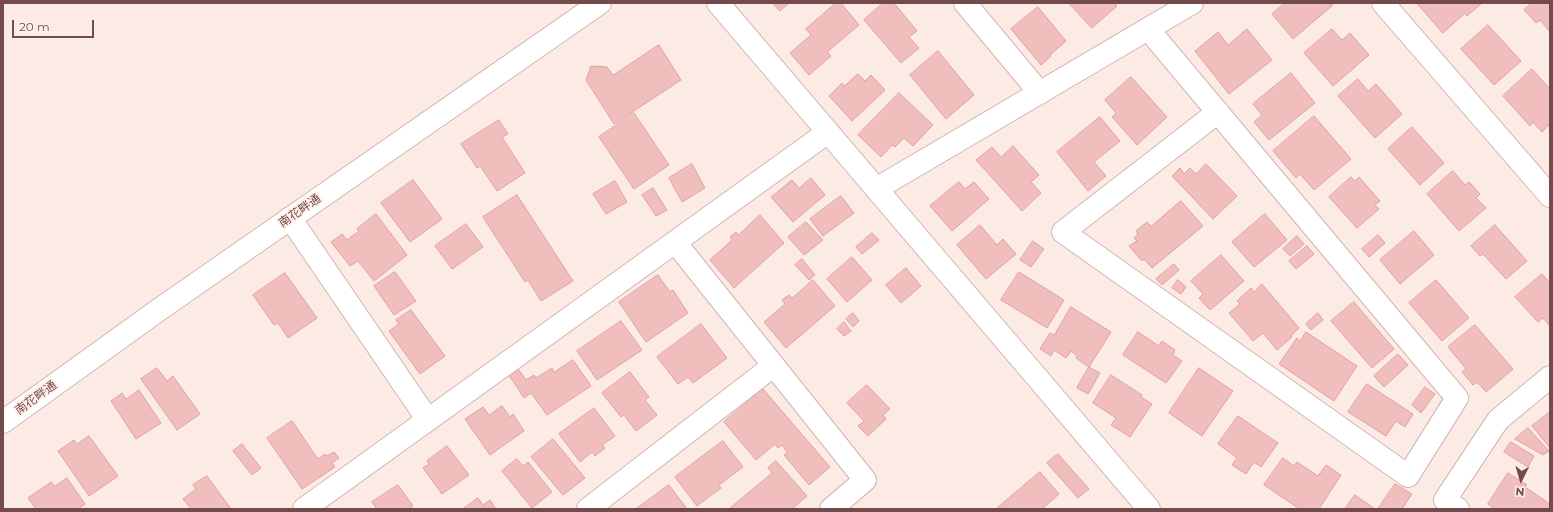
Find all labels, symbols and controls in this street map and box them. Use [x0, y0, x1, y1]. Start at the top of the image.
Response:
scale bar [14, 12, 96, 38]
text: 20 m [19, 19, 50, 34]
street label: 南花畔通 [276, 191, 324, 231]
street label: 南花畔通 [12, 378, 60, 418]
north arrow [1501, 460, 1541, 500]
text: N [1515, 485, 1525, 499]

